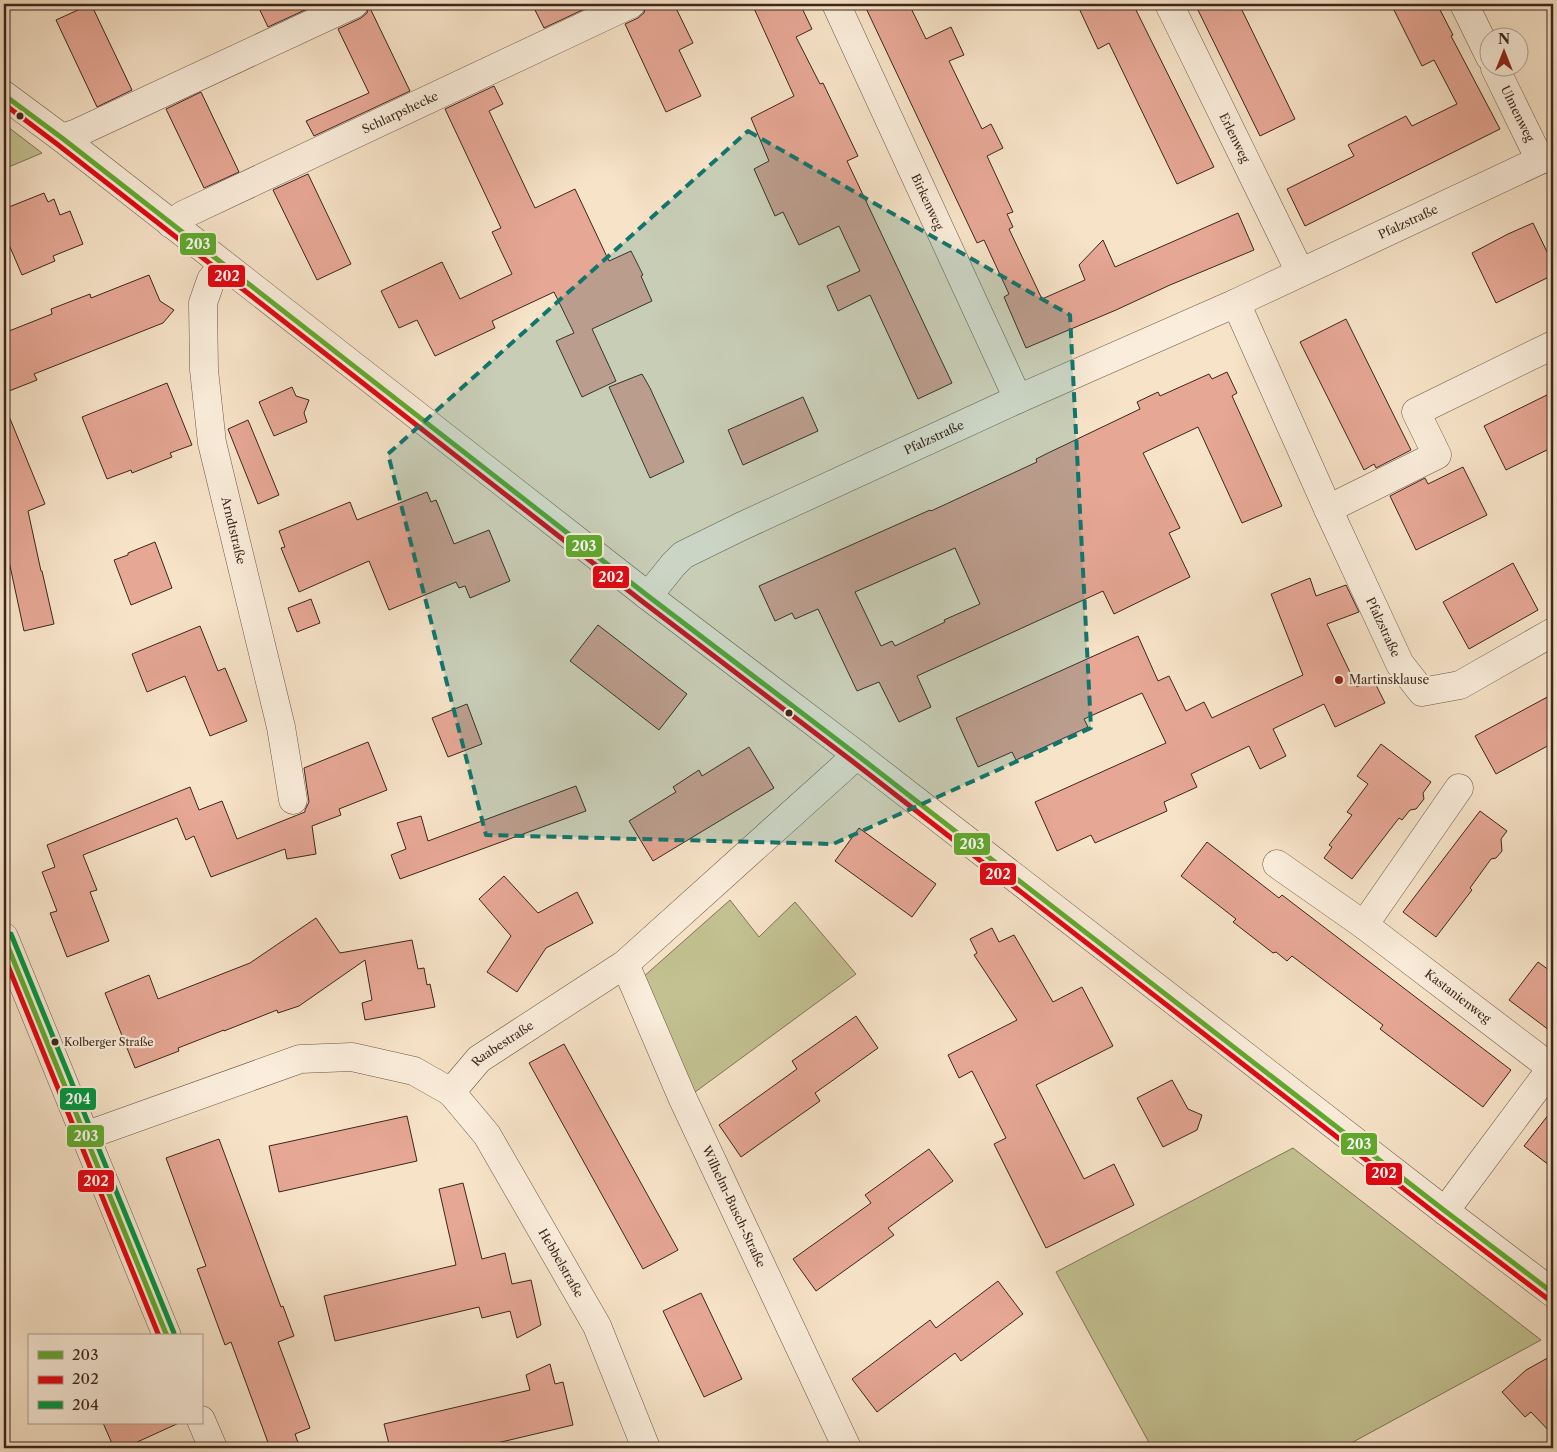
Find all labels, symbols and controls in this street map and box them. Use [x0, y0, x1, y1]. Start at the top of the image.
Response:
north arrow [1480, 28, 1530, 78]
text: N [1498, 30, 1510, 48]
street label: Ulmenweg [1498, 83, 1538, 145]
street label: Schlarpshecke [359, 88, 441, 137]
street label: Erlenweg [1216, 110, 1254, 166]
unlabelled marker [15, 111, 25, 121]
street label: Birkenweg [908, 171, 947, 233]
street label: Pfalzstraße [1376, 201, 1440, 242]
line badge: 203 [179, 232, 217, 256]
text: 203 [185, 235, 211, 253]
line badge: 202 [207, 264, 246, 288]
text: 202 [214, 267, 240, 285]
street label: Pfalzstraße [901, 417, 966, 457]
street label: Arndtstraße [218, 494, 249, 566]
line badge: 203 [565, 534, 603, 558]
text: 203 [571, 537, 597, 555]
line badge: 202 [592, 565, 630, 589]
text: 202 [598, 568, 624, 586]
street label: Pfalzstraße [1363, 595, 1404, 660]
place label: Martinsklause [1349, 672, 1429, 687]
marker: Martinsklause [1333, 674, 1345, 686]
unlabelled marker [784, 708, 794, 718]
line badge: 203 [953, 832, 991, 856]
text: 203 [959, 835, 985, 853]
line badge: 202 [979, 862, 1017, 886]
text: 202 [985, 865, 1011, 883]
street label: Kastanienweg [1422, 966, 1495, 1026]
street label: Raabestraße [468, 1017, 537, 1069]
place label: Kolberger Straße [64, 1035, 154, 1049]
marker: Kolberger Straße [50, 1037, 60, 1047]
line badge: 204 [59, 1087, 97, 1111]
text: 204 [65, 1090, 91, 1108]
line badge: 203 [66, 1124, 105, 1148]
text: 203 [73, 1127, 99, 1145]
line badge: 203 [1340, 1132, 1378, 1156]
text: 203 [1346, 1135, 1372, 1153]
street label: Wilhelm-Busch-Straße [699, 1142, 769, 1270]
line badge: 202 [1365, 1162, 1403, 1186]
text: 202 [1371, 1164, 1397, 1182]
line badge: 202 [77, 1169, 115, 1193]
text: 202 [83, 1172, 109, 1190]
street label: Hebbelstraße [535, 1226, 587, 1300]
legend [28, 1334, 202, 1424]
text: 203 [72, 1345, 98, 1364]
text: 202 [72, 1369, 99, 1388]
text: 204 [72, 1395, 99, 1414]

